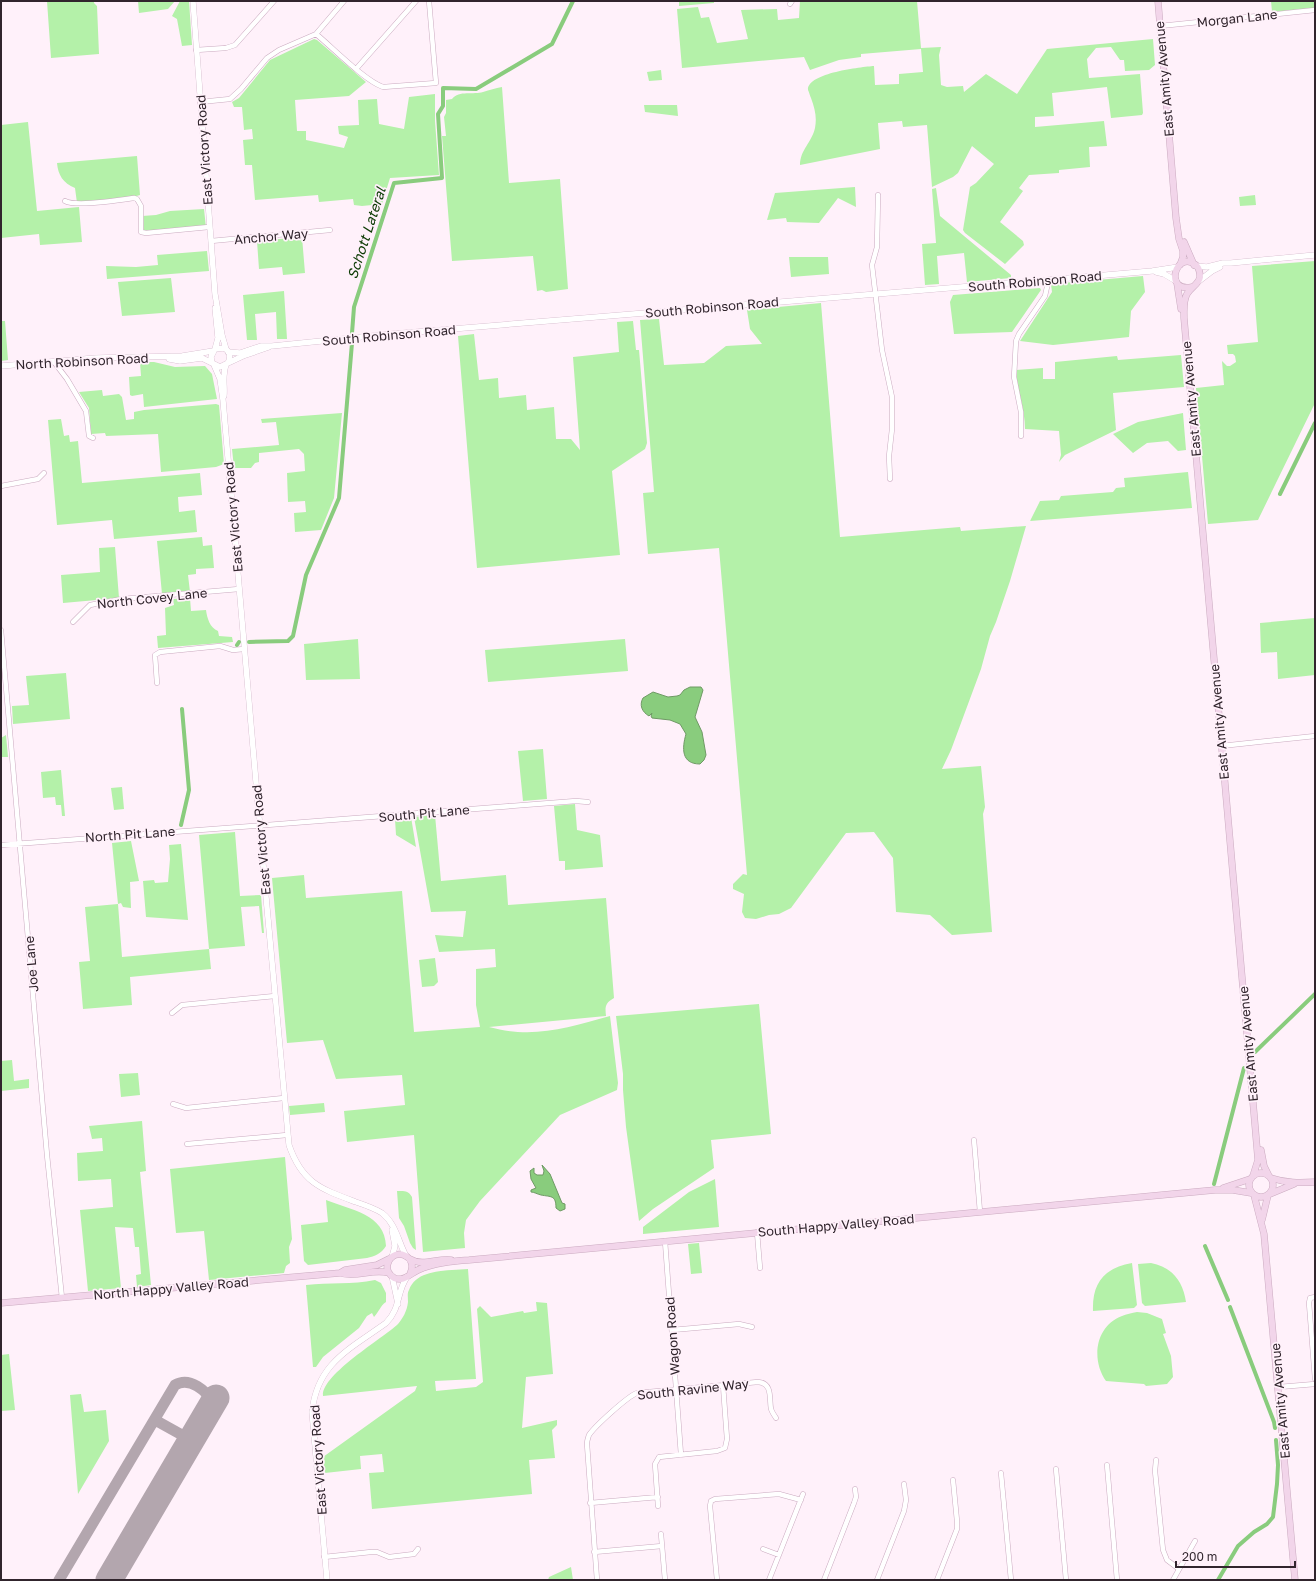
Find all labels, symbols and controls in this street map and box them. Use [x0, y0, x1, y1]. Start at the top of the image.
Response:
street label: Morgan Lane [1196, 6, 1278, 30]
street label: East Amity Avenue [1151, 20, 1177, 138]
street label: East Victory Road [192, 94, 216, 206]
water label: Schott Lateral [343, 184, 389, 281]
street label: Anchor Way [233, 225, 309, 247]
street label: South Robinson Road [967, 267, 1103, 295]
street label: South Robinson Road [644, 293, 780, 321]
street label: South Robinson Road [321, 321, 457, 349]
street label: East Amity Avenue [1178, 340, 1204, 458]
street label: North Robinson Road [15, 350, 149, 372]
street label: East Victory Road [220, 461, 246, 573]
street label: North Covey Lane [96, 584, 208, 612]
street label: East Amity Avenue [1206, 663, 1232, 781]
street label: East Victory Road [248, 784, 274, 896]
street label: South Pit Lane [378, 801, 470, 825]
street label: North Pit Lane [84, 823, 176, 845]
street label: Joe Lane [21, 935, 41, 993]
street label: East Amity Avenue [1235, 985, 1261, 1103]
street label: South Happy Valley Road [757, 1210, 915, 1240]
street label: North Happy Valley Road [93, 1273, 249, 1303]
street label: Wagon Road [661, 1296, 683, 1376]
street label: East Amity Avenue [1267, 1342, 1293, 1460]
street label: South Ravine Way [636, 1375, 750, 1403]
street label: East Victory Road [306, 1404, 330, 1516]
scale bar [1176, 1543, 1295, 1569]
text: 200 m [1182, 1549, 1217, 1564]

